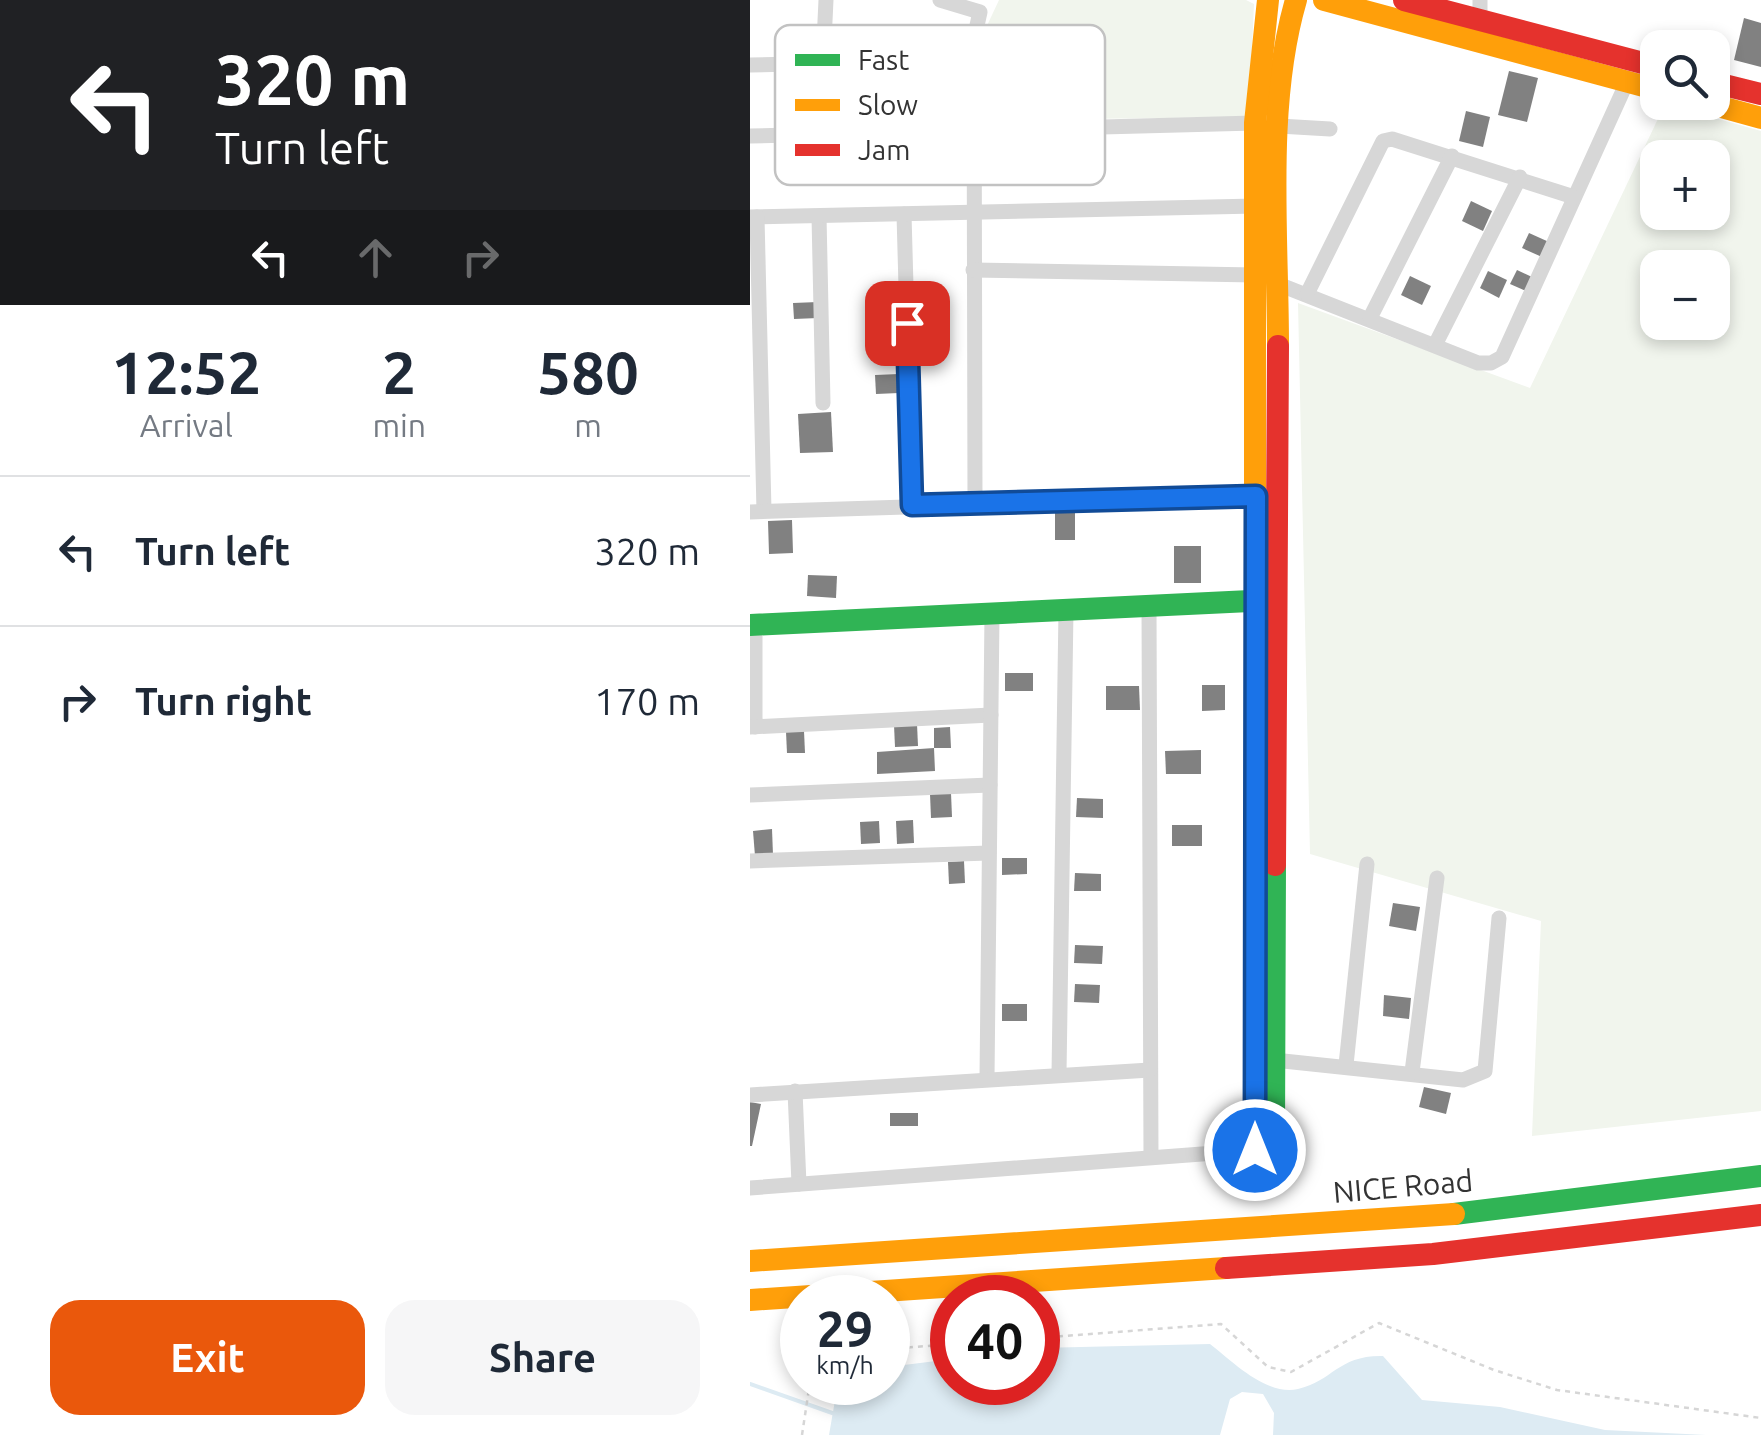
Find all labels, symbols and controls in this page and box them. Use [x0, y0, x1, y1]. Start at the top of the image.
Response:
legend [775, 25, 1105, 185]
map controls [1640, 30, 1730, 340]
button: search [1640, 30, 1730, 120]
icon: left [50, 40, 180, 170]
text: 320 m [215, 40, 410, 118]
text: Fast [858, 44, 909, 75]
text: Slow [858, 89, 918, 120]
text: Turn left [215, 122, 389, 173]
text: Jam [858, 134, 910, 165]
button: + [1640, 140, 1730, 230]
icon: left [243, 230, 298, 285]
icon: ahead [348, 230, 403, 285]
icon: right [453, 230, 508, 285]
button: − [1640, 250, 1730, 340]
pin [865, 281, 950, 366]
icon: arrive [880, 296, 935, 351]
text: 12:52 [111, 338, 261, 405]
text: 2 [382, 338, 416, 405]
text: 580 [537, 338, 639, 405]
text: Arrival [140, 407, 233, 443]
text: min [372, 407, 426, 443]
text: m [574, 407, 602, 443]
icon: left [50, 524, 105, 579]
text: Turn left [135, 530, 290, 572]
text: 320 m [594, 530, 700, 572]
icon: right [50, 674, 105, 729]
text: Turn right [135, 680, 312, 722]
text: 170 m [594, 680, 700, 722]
position arrow [1203, 1098, 1307, 1202]
street label: NICE Road [1332, 1163, 1474, 1209]
speed limit sign: 40 [930, 1275, 1060, 1405]
button: Exit [50, 1300, 365, 1415]
button: Share [385, 1300, 700, 1415]
text: 29 [817, 1300, 873, 1356]
text: km/h [816, 1351, 874, 1379]

